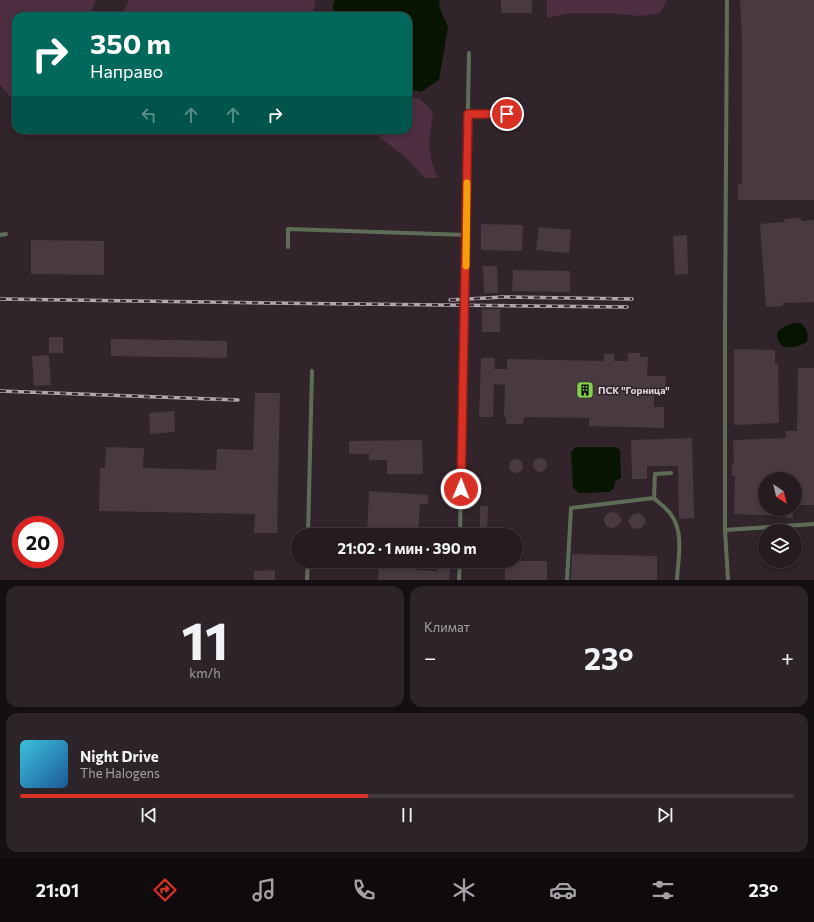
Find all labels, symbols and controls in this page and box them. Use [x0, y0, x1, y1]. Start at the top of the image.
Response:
text: 350 m [90, 26, 171, 60]
icon: right [24, 28, 76, 80]
text: Направо [90, 60, 163, 82]
pin [490, 97, 524, 131]
icon: arrive [496, 103, 518, 125]
icon: left [138, 104, 160, 126]
icon: ahead [180, 104, 202, 126]
icon: ahead [222, 104, 244, 126]
icon: right [264, 104, 286, 126]
building icon: ПСК "Горница" [575, 380, 595, 400]
place label: ПСК "Горница" [598, 384, 670, 396]
position arrow [440, 468, 482, 510]
north arrow [758, 472, 802, 516]
map controls [758, 472, 802, 568]
speed limit sign: 20 [12, 516, 64, 568]
button: layers [758, 524, 802, 568]
text: 21:02 · 1 мин · 390 m [337, 539, 477, 557]
text: 11 [181, 607, 229, 671]
text: Климат [424, 619, 470, 635]
text: 23° [584, 639, 634, 676]
text: − [424, 644, 437, 671]
text: + [781, 644, 794, 671]
text: km/h [189, 665, 221, 681]
text: Night Drive [80, 747, 159, 765]
text: The Halogens [80, 765, 160, 781]
icon: previous [138, 804, 160, 826]
icon: pause [396, 804, 418, 826]
icon: next [654, 804, 676, 826]
icon: directions [151, 876, 179, 904]
icon: music [250, 876, 278, 904]
icon: phone [350, 876, 378, 904]
icon: climate [450, 876, 478, 904]
icon: car [549, 876, 577, 904]
icon: filters [649, 876, 677, 904]
text: 21:01 [36, 879, 79, 901]
text: 23° [748, 879, 778, 901]

